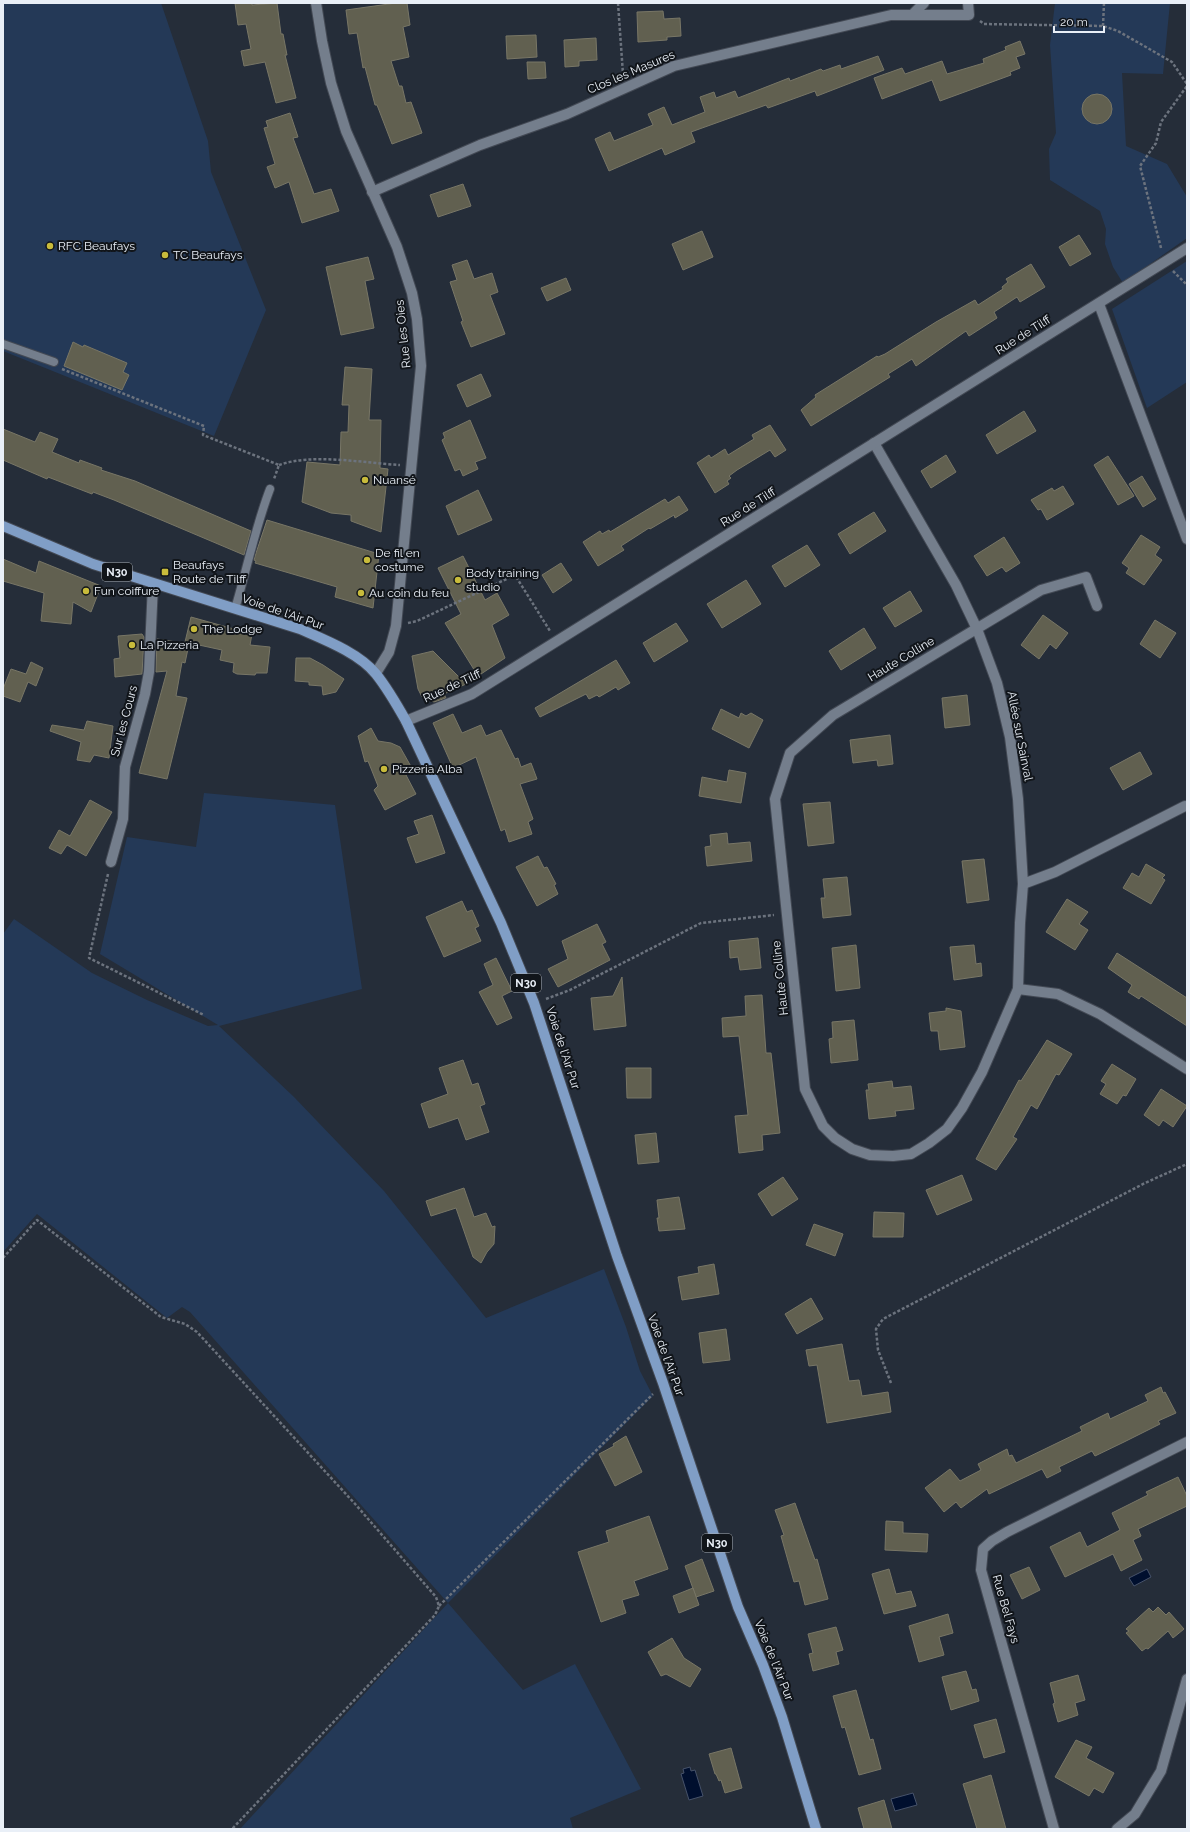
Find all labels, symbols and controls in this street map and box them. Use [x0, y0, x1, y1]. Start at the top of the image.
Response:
scale bar [1054, 8, 1104, 34]
text: 20 m [1060, 15, 1088, 29]
street label: Clos les Masures [585, 47, 677, 97]
place label: RFC Beaufays [58, 239, 135, 253]
marker: RFC Beaufays [45, 241, 55, 251]
place label: TC Beaufays [173, 248, 243, 262]
marker: TC Beaufays [160, 250, 170, 260]
street label: Rue les Oies [392, 299, 414, 369]
street label: Rue de Tilff [993, 312, 1054, 357]
place label: Nuansé [373, 473, 416, 487]
marker: Nuansé [360, 475, 370, 485]
street label: Rue de Tilff [718, 484, 779, 529]
place label: De fil en costume [375, 546, 424, 574]
marker: De fil en costume [362, 555, 372, 565]
place label: Beaufays Route de Tilff [173, 558, 247, 586]
road number: N30 [102, 563, 132, 581]
place label: Body training studio [466, 566, 539, 594]
marker: Beaufays Route de Tilff [160, 567, 170, 577]
marker: Body training studio [453, 575, 463, 585]
place label: Fun coiffure [94, 584, 159, 598]
marker: Fun coiffure [81, 586, 91, 596]
place label: Au coin du feu [369, 586, 449, 600]
marker: Au coin du feu [356, 588, 366, 598]
street label: Voie de l'Air Pur [240, 591, 327, 633]
place label: The Lodge [202, 622, 262, 636]
marker: The Lodge [189, 624, 199, 634]
street label: Haute Colline [865, 634, 937, 684]
place label: La Pizzeria [140, 638, 199, 652]
marker: La Pizzeria [127, 640, 137, 650]
street label: Rue de Tilff [421, 666, 484, 706]
street label: Sur les Cours [108, 684, 140, 758]
street label: Allée sur Sainval [1004, 690, 1036, 783]
place label: Pizzeria Alba [392, 762, 462, 776]
marker: Pizzeria Alba [379, 764, 389, 774]
street label: Haute Colline [769, 940, 791, 1016]
road number: N30 [511, 974, 541, 992]
street label: Voie de l'Air Pur [543, 1005, 583, 1092]
street label: Voie de l'Air Pur [645, 1312, 688, 1399]
road number: N30 [702, 1534, 732, 1552]
street label: Rue Bel Fays [990, 1573, 1023, 1645]
street label: Voie de l'Air Pur [751, 1618, 797, 1703]

